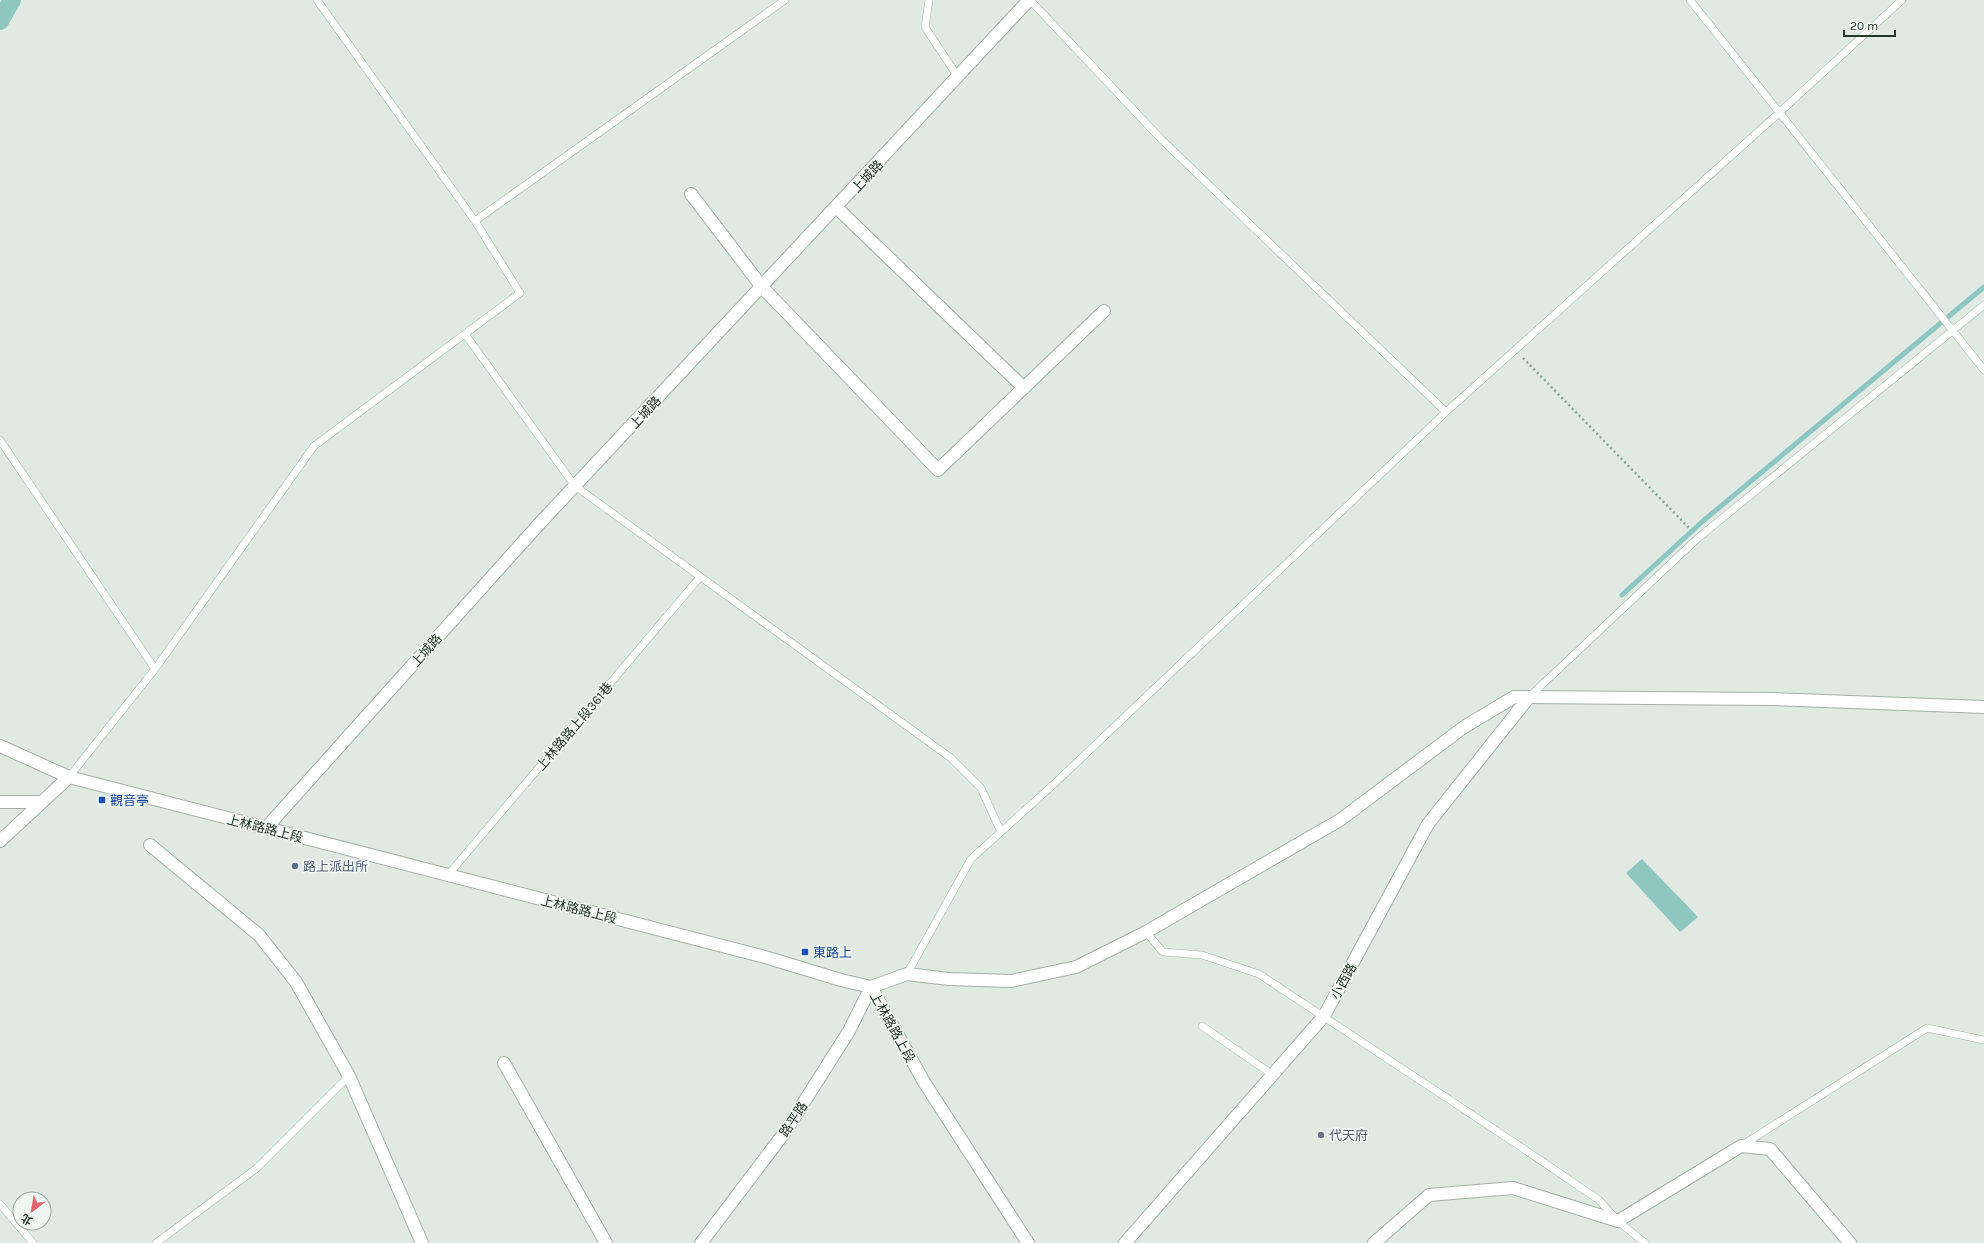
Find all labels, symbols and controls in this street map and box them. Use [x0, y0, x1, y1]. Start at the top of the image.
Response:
scale bar [1844, 12, 1895, 38]
text: 20 m [1850, 19, 1878, 33]
street label: 上城路 [849, 157, 886, 196]
street label: 上城路 [627, 393, 664, 432]
street label: 上城路 [408, 631, 445, 670]
street label: 上林路路上段361巷 [533, 679, 616, 773]
place label: 觀音亭 [110, 793, 149, 808]
marker: 觀音亭 [97, 795, 107, 805]
street label: 上林路路上段 [225, 812, 305, 845]
place label: 路上派出所 [303, 859, 368, 874]
marker: 路上派出所 [290, 861, 300, 871]
street label: 上林路路上段 [539, 893, 619, 926]
place label: 東路上 [813, 945, 852, 960]
marker: 東路上 [800, 947, 810, 957]
street label: 小西路 [1327, 961, 1359, 1002]
street label: 上林路路上段 [867, 989, 918, 1065]
street label: 路平路 [777, 1099, 810, 1140]
place label: 代天府 [1329, 1128, 1368, 1143]
marker: 代天府 [1316, 1130, 1326, 1140]
north arrow [12, 1191, 52, 1231]
text: 北 [19, 1211, 35, 1228]

